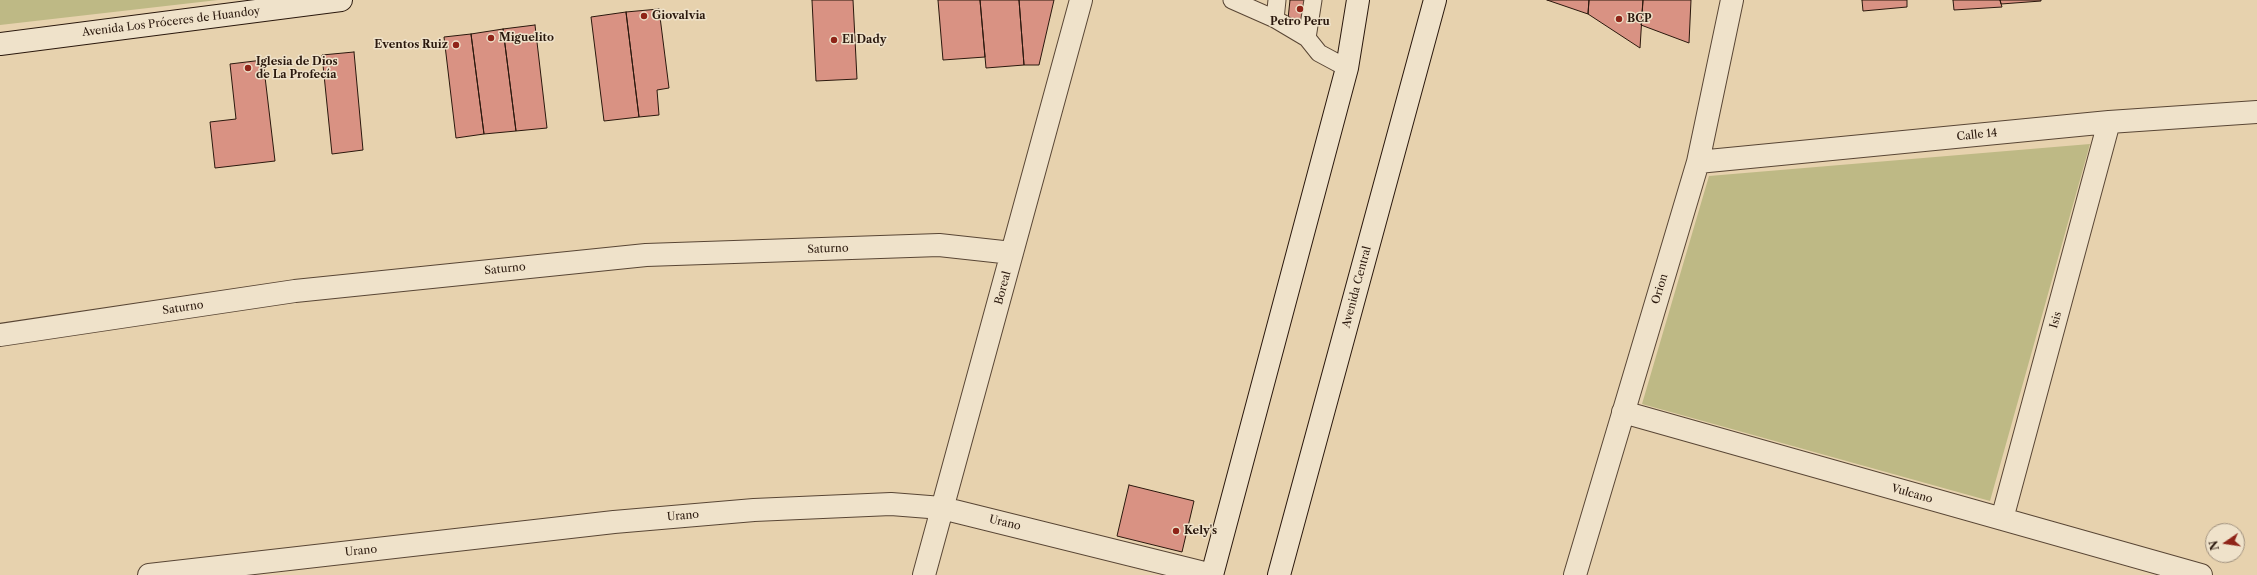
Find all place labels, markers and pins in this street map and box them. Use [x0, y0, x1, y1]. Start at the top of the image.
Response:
marker: Petro Peru [1295, 4, 1305, 14]
place label: Giovalvia [652, 9, 706, 23]
marker: Giovalvia [639, 11, 649, 21]
place label: BCP [1627, 12, 1652, 26]
marker: BCP [1614, 14, 1624, 24]
place label: Petro Peru [1270, 15, 1330, 29]
place label: Miguelito [499, 31, 554, 45]
marker: Miguelito [486, 33, 496, 43]
place label: El Dady [842, 33, 886, 47]
marker: El Dady [829, 35, 839, 45]
place label: Eventos Ruiz [374, 38, 448, 52]
marker: Eventos Ruiz [451, 40, 461, 50]
place label: Iglesia de Dios de La Profecía [256, 55, 338, 81]
marker: Iglesia de Dios de La Profecía [243, 63, 253, 73]
place label: Kely's [1184, 524, 1217, 538]
marker: Kely's [1171, 526, 1181, 536]

